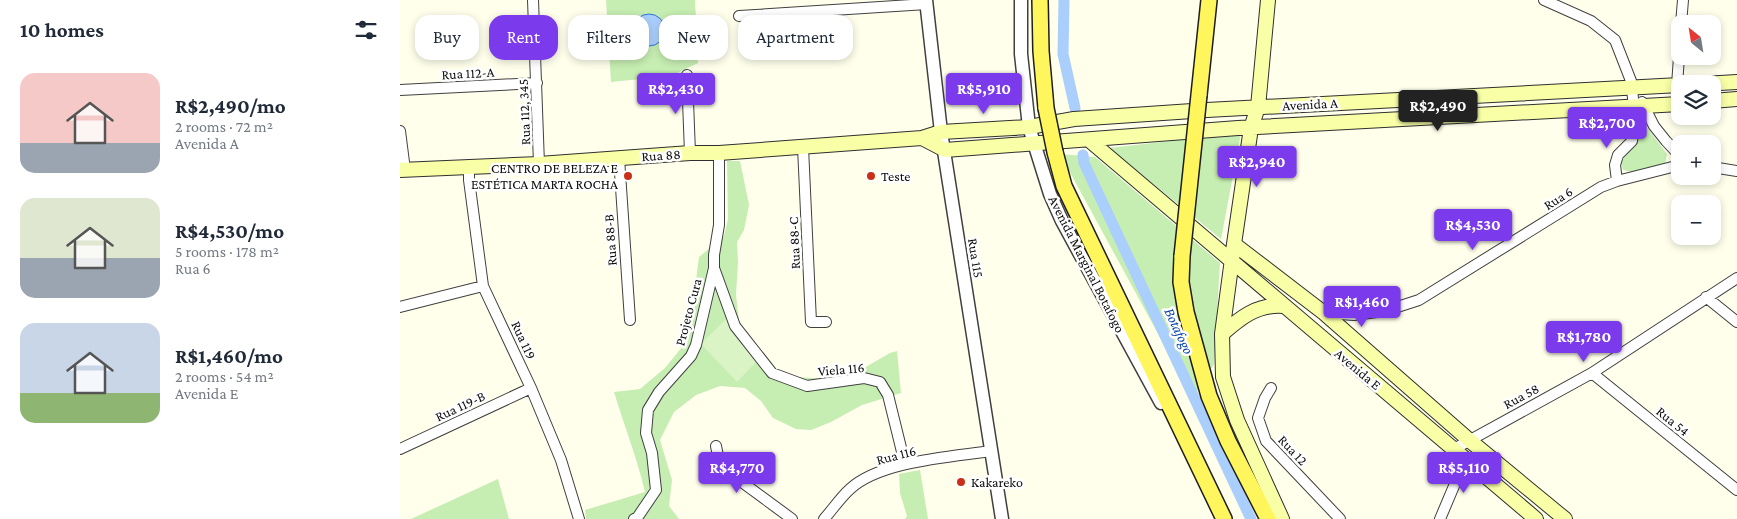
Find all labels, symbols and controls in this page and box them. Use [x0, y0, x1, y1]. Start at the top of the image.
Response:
chip: Buy [415, 15, 479, 60]
chip: Rent [489, 15, 558, 60]
chip: Filters [568, 15, 649, 60]
chip: New [659, 15, 728, 60]
chip: Apartment [738, 15, 853, 60]
north arrow [1671, 15, 1721, 65]
map controls [1671, 15, 1721, 245]
icon: filters [352, 16, 380, 44]
text: 10 homes [20, 18, 104, 42]
street label: Rua 112-A [441, 64, 495, 82]
pin: R$2,430 [630, 72, 722, 115]
pin: R$5,910 [938, 72, 1030, 115]
button: layers [1671, 75, 1721, 125]
street label: Rua 112, 345 [515, 79, 533, 145]
text: R$2,430 [648, 80, 704, 97]
text: R$5,910 [957, 80, 1011, 97]
pin: R$2,490 [1392, 90, 1484, 132]
icon: home [60, 93, 120, 153]
text: R$2,490/mo [175, 94, 286, 118]
street label: Avenida A [1282, 95, 1338, 113]
text: R$2,490 [1410, 97, 1466, 114]
pin: R$2,700 [1561, 106, 1653, 149]
text: R$2,700 [1579, 114, 1635, 131]
text: 2 rooms · 72 m² [175, 118, 273, 135]
text: Avenida A [175, 135, 239, 152]
button: + [1671, 135, 1721, 185]
street label: Rua 88 [641, 146, 681, 164]
pin: R$2,940 [1211, 146, 1303, 188]
text: R$2,940 [1229, 153, 1285, 170]
place label: CENTRO DE BELEZA E ESTÉTICA MARTA ROCHA [471, 160, 618, 192]
place label: Teste [881, 168, 910, 184]
marker: CENTRO DE BELEZA E ESTÉTICA MARTA ROCHA [622, 170, 634, 182]
marker: Teste [865, 170, 877, 182]
street label: Rua 6 [1541, 183, 1575, 213]
street label: Avenida Marginal Botafogo [1045, 193, 1129, 335]
button: − [1671, 195, 1721, 245]
pin: R$4,530 [1427, 208, 1519, 251]
street label: Rua 88-B [600, 213, 620, 266]
street label: Rua 88-C [785, 216, 803, 270]
text: R$4,530 [1445, 216, 1501, 233]
icon: home [60, 218, 120, 278]
text: R$4,530/mo [175, 219, 284, 243]
street label: Rua 115 [965, 237, 987, 279]
text: 5 rooms · 178 m² [175, 243, 279, 260]
text: Rua 6 [175, 260, 211, 277]
street label: Projeto Cura [671, 276, 706, 348]
pin: R$1,460 [1316, 286, 1408, 328]
text: R$1,460 [1335, 293, 1389, 310]
water label: Botafogo [1160, 305, 1197, 357]
street label: Rua 119 [508, 318, 540, 362]
pin: R$1,780 [1538, 320, 1630, 363]
text: R$1,780 [1557, 328, 1611, 345]
icon: home [60, 343, 120, 403]
text: R$1,460/mo [175, 344, 283, 368]
street label: Avenida E [1332, 345, 1385, 393]
street label: Viela 116 [817, 359, 865, 379]
text: 2 rooms · 54 m² [175, 368, 274, 385]
street label: Rua 58 [1500, 380, 1542, 412]
text: Avenida E [175, 385, 238, 402]
street label: Rua 119-B [432, 387, 488, 425]
street label: Rua 54 [1653, 403, 1693, 439]
street label: Rua 12 [1275, 432, 1311, 469]
street label: Rua 116 [874, 442, 918, 468]
pin: R$4,770 [691, 452, 783, 494]
pin: R$5,110 [1418, 452, 1510, 494]
text: R$4,770 [709, 459, 765, 476]
text: R$5,110 [1438, 459, 1490, 476]
place label: Kakareko [971, 474, 1023, 490]
marker: Kakareko [955, 476, 967, 488]

